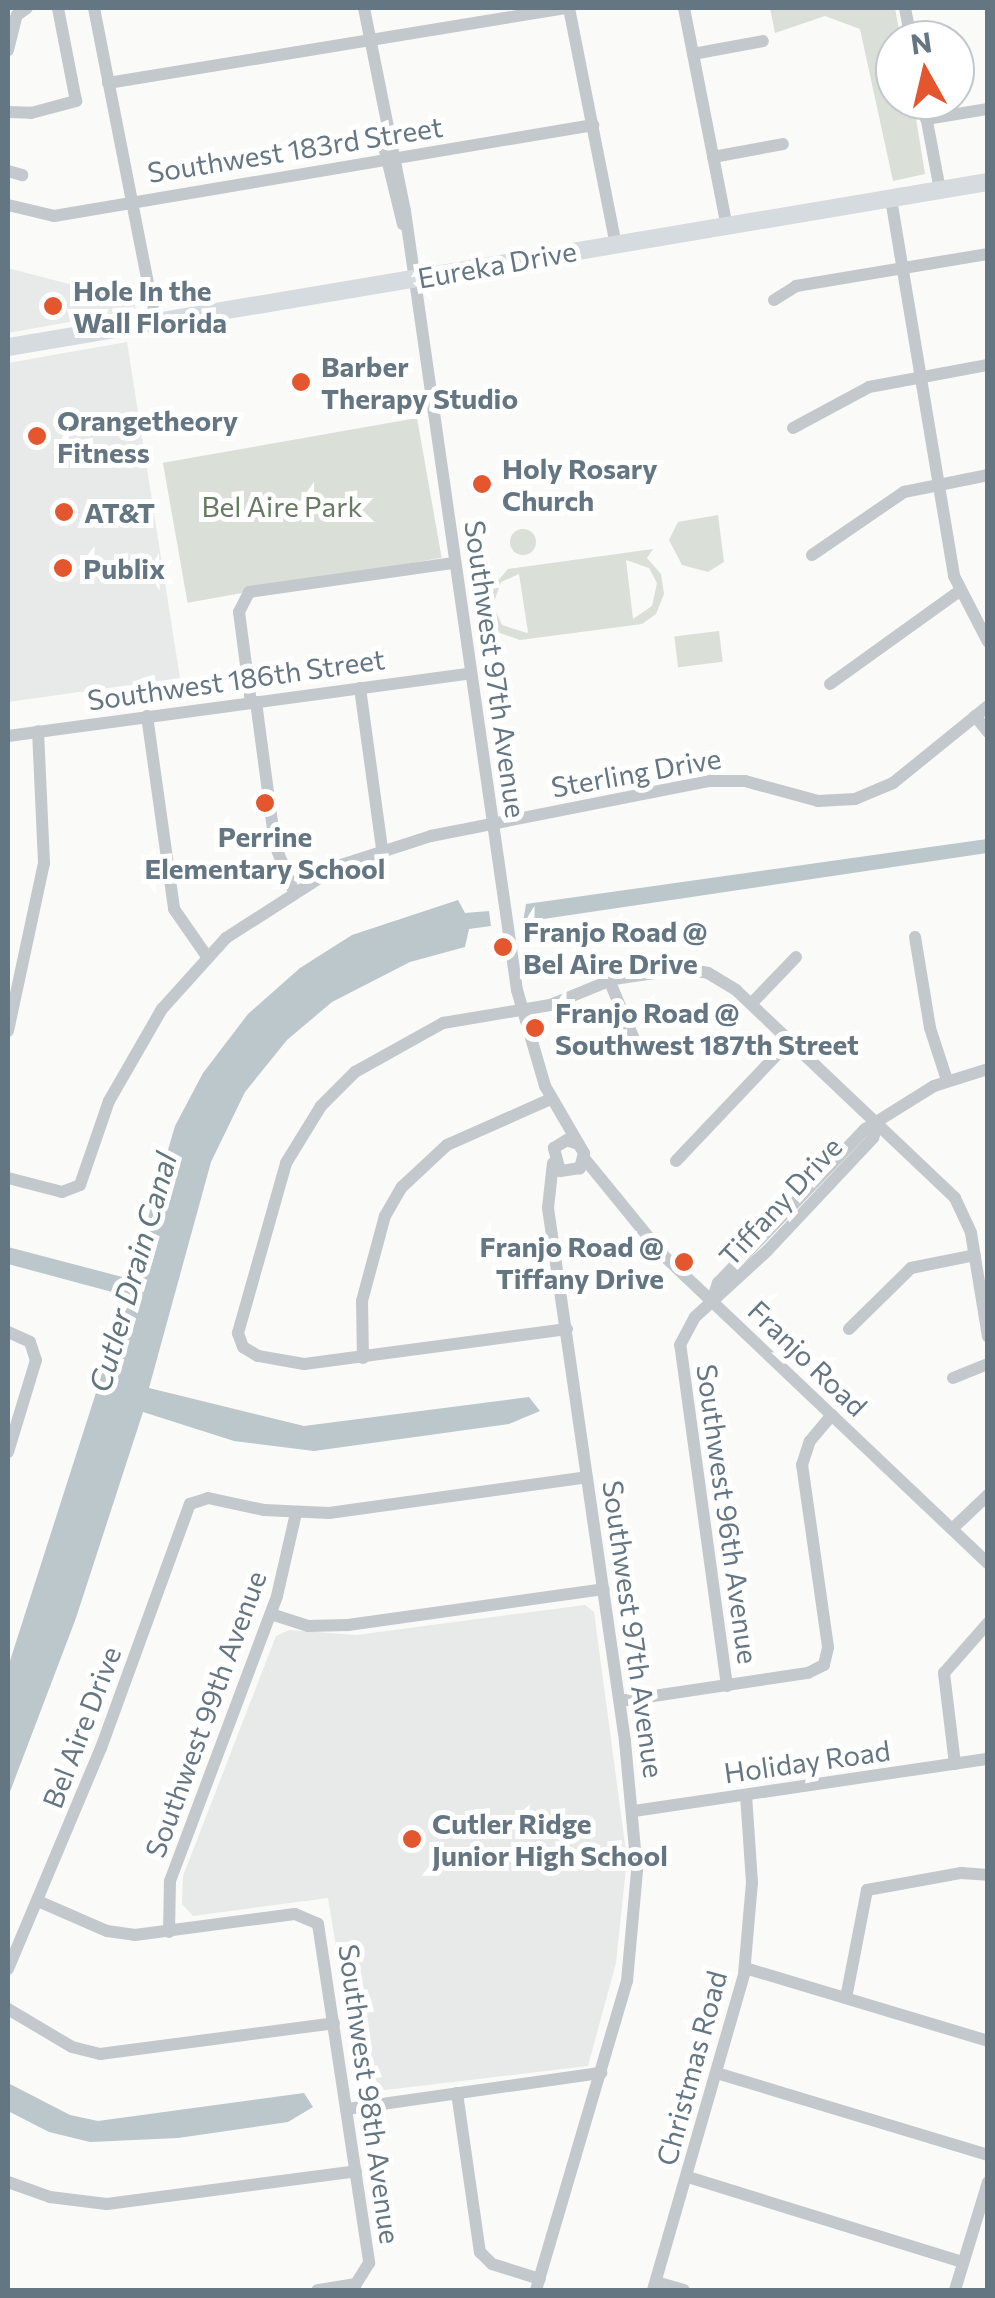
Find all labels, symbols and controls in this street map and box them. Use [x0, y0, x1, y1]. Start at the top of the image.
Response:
north arrow [875, 20, 975, 120]
text: N [908, 24, 934, 61]
street label: Southwest 183rd Street [145, 109, 445, 189]
street label: Eureka Drive [415, 234, 579, 294]
place label: Hole In the Wall Florida [73, 273, 227, 339]
marker: Hole In the Wall Florida [42, 295, 64, 317]
place label: Barber Therapy Studio [321, 349, 518, 415]
marker: Barber Therapy Studio [290, 371, 312, 393]
place label: Orangetheory Fitness [57, 403, 238, 469]
marker: Orangetheory Fitness [26, 425, 48, 447]
place label: Holy Rosary Church [502, 451, 658, 517]
marker: Holy Rosary Church [471, 473, 493, 495]
park label: Bel Aire Park [201, 489, 363, 523]
place label: AT&T [84, 495, 155, 529]
marker: AT&T [53, 501, 75, 523]
street label: Southwest 97th Avenue [458, 518, 534, 820]
place label: Publix [83, 551, 165, 585]
marker: Publix [52, 557, 74, 579]
street label: Southwest 186th Street [85, 641, 387, 717]
street label: Sterling Drive [548, 741, 724, 803]
marker: Perrine Elementary School [254, 792, 276, 814]
place label: Perrine Elementary School [145, 819, 385, 885]
place label: Franjo Road @ Bel Aire Drive [523, 914, 708, 980]
marker: Franjo Road @ Bel Aire Drive [492, 936, 514, 958]
place label: Franjo Road @ Southwest 187th Street [555, 995, 859, 1061]
marker: Franjo Road @ Southwest 187th Street [524, 1017, 546, 1039]
street label: Tiffany Drive [712, 1129, 848, 1273]
water label: Cutler Drain Canal [81, 1148, 183, 1396]
place label: Franjo Road @ Tiffany Drive [479, 1229, 664, 1295]
marker: Franjo Road @ Tiffany Drive [673, 1251, 695, 1273]
street label: Franjo Road [742, 1293, 874, 1423]
street label: Southwest 96th Avenue [690, 1362, 766, 1666]
street label: Southwest 97th Avenue [596, 1478, 672, 1780]
street label: Southwest 99th Avenue [137, 1566, 273, 1862]
street label: Bel Aire Drive [35, 1641, 127, 1813]
street label: Holiday Road [722, 1733, 892, 1789]
place label: Cutler Ridge Junior High School [432, 1806, 668, 1872]
marker: Cutler Ridge Junior High School [401, 1828, 423, 1850]
street label: Southwest 98th Avenue [332, 1942, 408, 2246]
street label: Christmas Road [649, 1967, 733, 2169]

